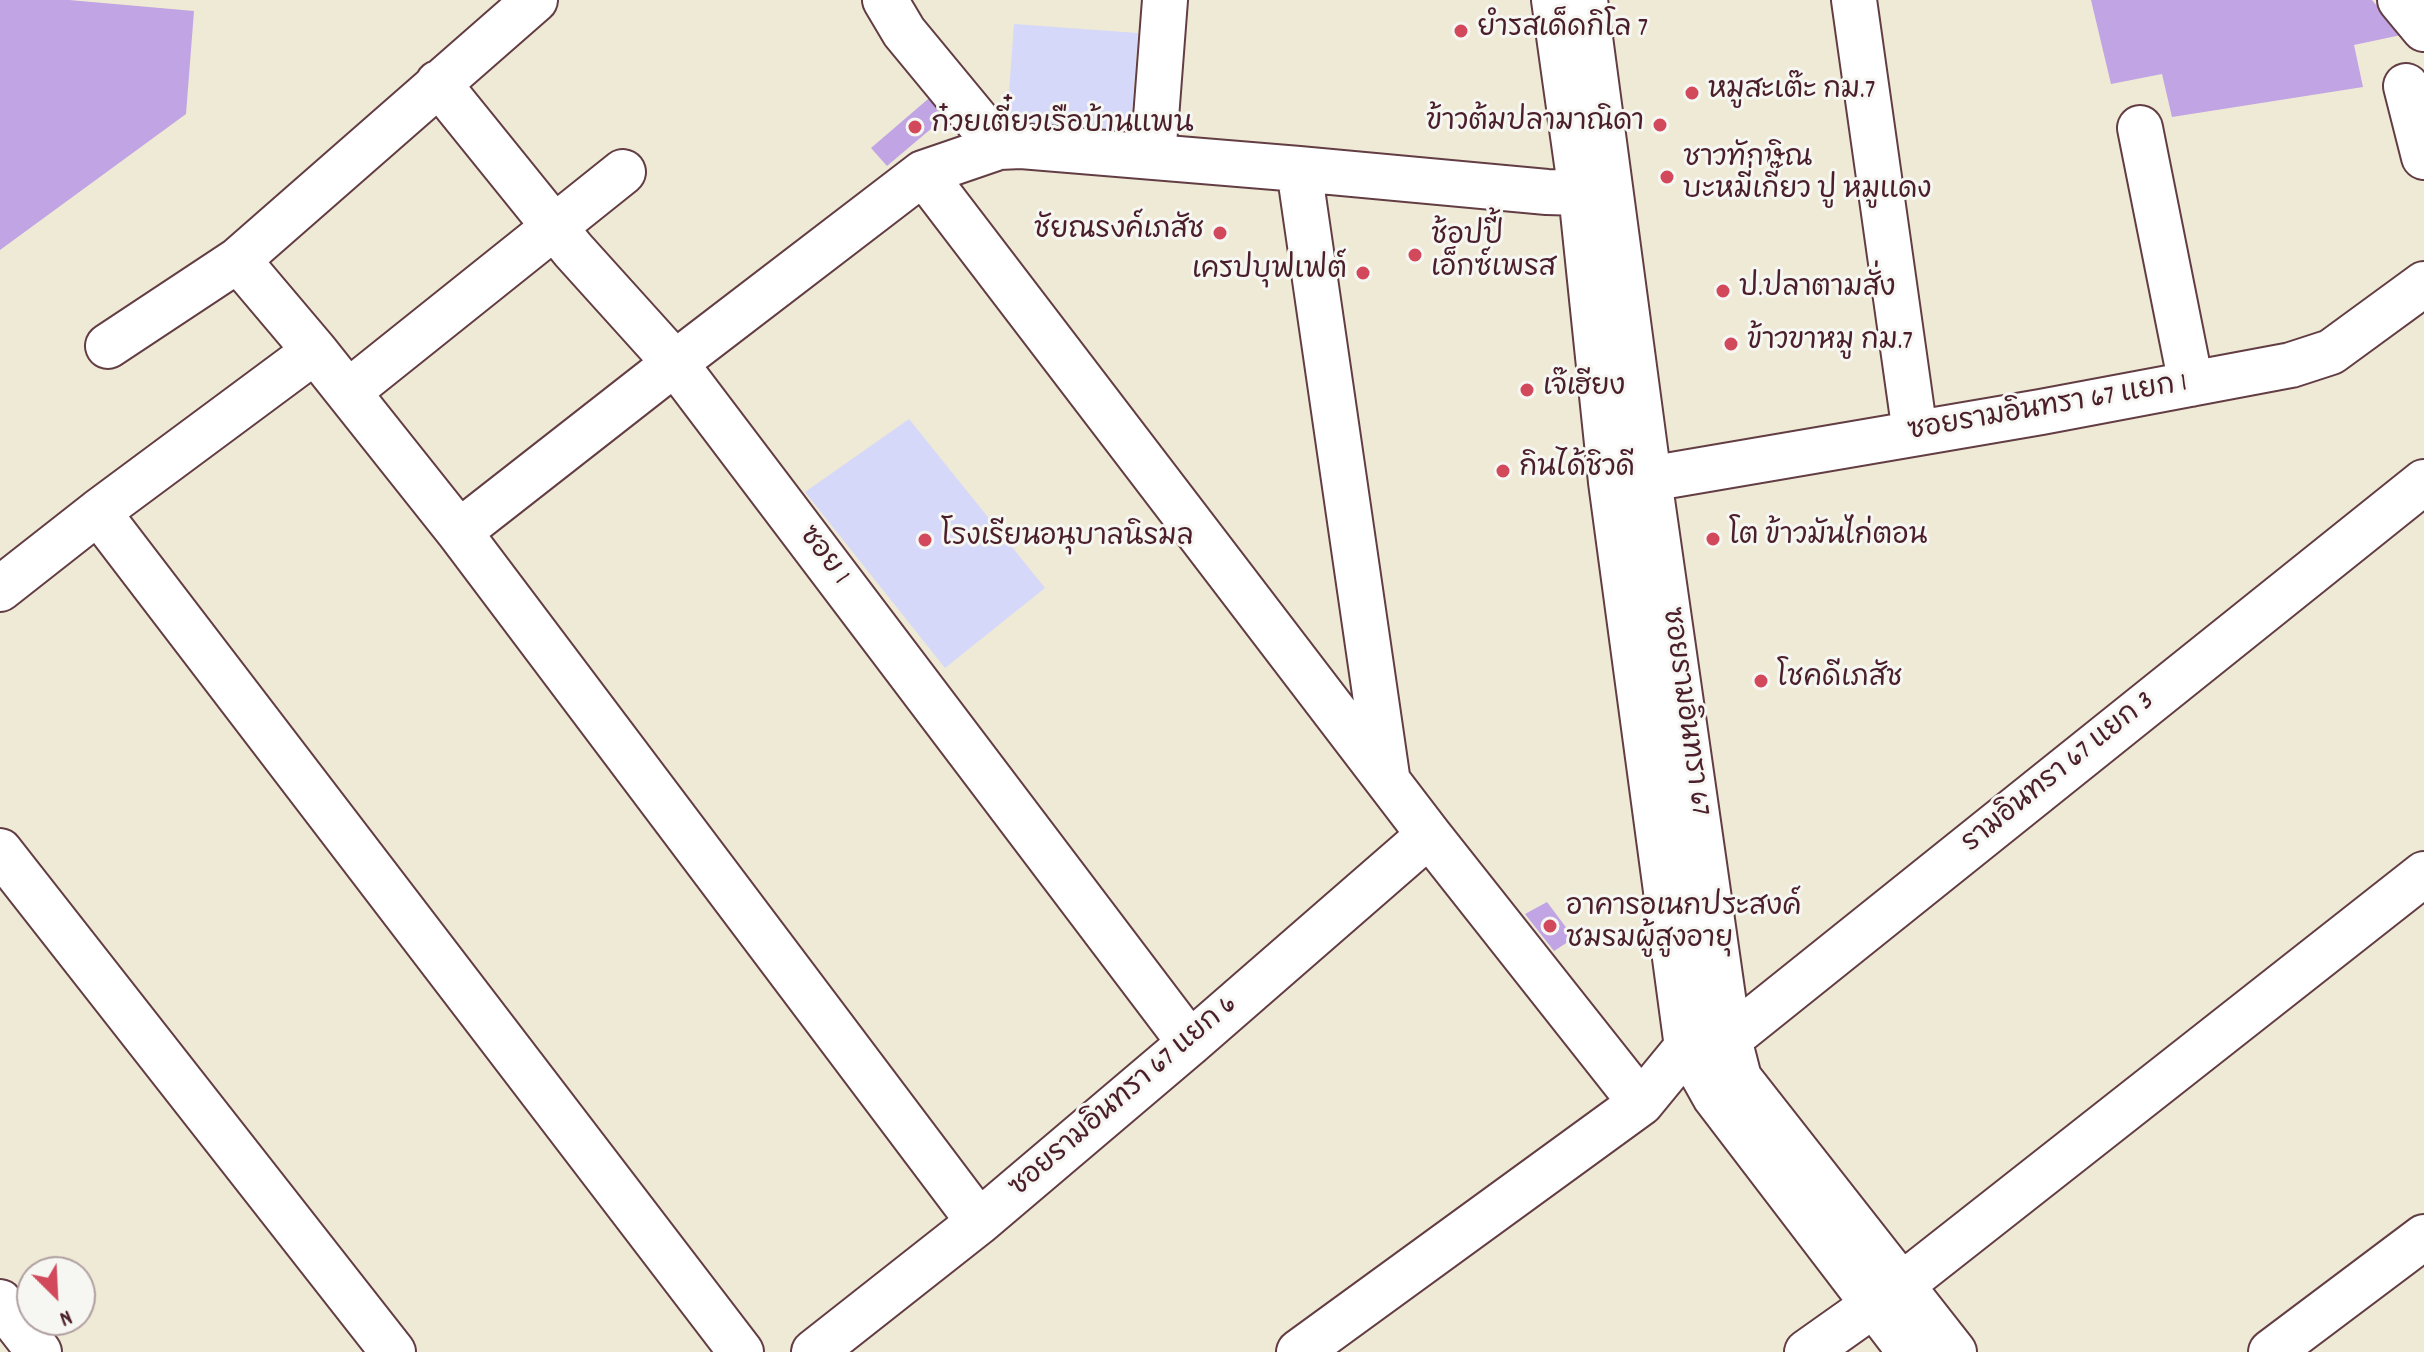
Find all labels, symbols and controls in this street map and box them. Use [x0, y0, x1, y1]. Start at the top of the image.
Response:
place label: ยำรสเด็ดกิโล 7 [1477, 14, 1648, 48]
marker: ยำรสเด็ดกิโล 7 [1452, 22, 1470, 40]
place label: หมูสะเต๊ะ กม.7 [1708, 76, 1875, 110]
marker: หมูสะเต๊ะ กม.7 [1683, 84, 1701, 102]
place label: ข้าวต้มปลามาณิดา [1426, 108, 1644, 142]
place label: ก๋วยเตี๋ยวเรือบ้านแพน [931, 110, 1194, 144]
marker: ข้าวต้มปลามาณิดา [1651, 116, 1669, 134]
marker: ก๋วยเตี๋ยวเรือบ้านแพน [906, 118, 924, 136]
place label: ชาวทักษิณ บะหมี่เกี๊ยว ปู หมูแดง [1683, 144, 1932, 210]
marker: ชาวทักษิณ บะหมี่เกี๊ยว ปู หมูแดง [1658, 168, 1676, 186]
place label: ชัยณรงค์เภสัช [1034, 216, 1204, 250]
place label: ช้อปปี้ เอ็กซ์เพรส [1431, 222, 1556, 288]
marker: ชัยณรงค์เภสัช [1211, 224, 1229, 242]
marker: ช้อปปี้ เอ็กซ์เพรส [1406, 246, 1424, 264]
place label: เครปบุฟเฟต์ [1192, 256, 1347, 290]
marker: เครปบุฟเฟต์ [1354, 264, 1372, 282]
place label: ป.ปลาตามสั่ง [1739, 274, 1896, 308]
marker: ป.ปลาตามสั่ง [1714, 282, 1732, 300]
place label: ข้าวขาหมู กม.7 [1747, 327, 1913, 361]
marker: ข้าวขาหมู กม.7 [1722, 335, 1740, 353]
street label: ซอยรามอินทรา 67 แยก 1 [1906, 369, 2190, 451]
place label: เจ๊เฮียง [1543, 373, 1625, 407]
marker: เจ๊เฮียง [1518, 381, 1536, 399]
place label: กินได้ชิวดี [1519, 454, 1635, 488]
marker: กินได้ชิวดี [1494, 462, 1512, 480]
street label: ซอย 1 [789, 521, 855, 593]
place label: โต ข้าวมันไก่ตอน [1729, 522, 1927, 556]
place label: โรงเรียนอนุบาลนิรมล [941, 523, 1193, 557]
marker: โต ข้าวมันไก่ตอน [1704, 530, 1722, 548]
marker: โรงเรียนอนุบาลนิรมล [916, 531, 934, 549]
street label: ซอยรามอินทรา 67 [1652, 606, 1714, 818]
place label: โชคดีเภสัช [1777, 664, 1902, 698]
marker: โชคดีเภสัช [1752, 672, 1770, 690]
street label: รามอินทรา 67 แยก 3 [1957, 686, 2163, 862]
place label: อาคารอเนกประสงค์ ชมรมผู้สูงอายุ [1566, 893, 1801, 959]
marker: อาคารอเนกประสงค์ ชมรมผู้สูงอายุ [1541, 917, 1559, 935]
street label: ซอยรามอินทรา 67 แยก 6 [1004, 990, 1246, 1206]
north arrow [16, 1256, 96, 1336]
text: N [54, 1300, 76, 1333]

